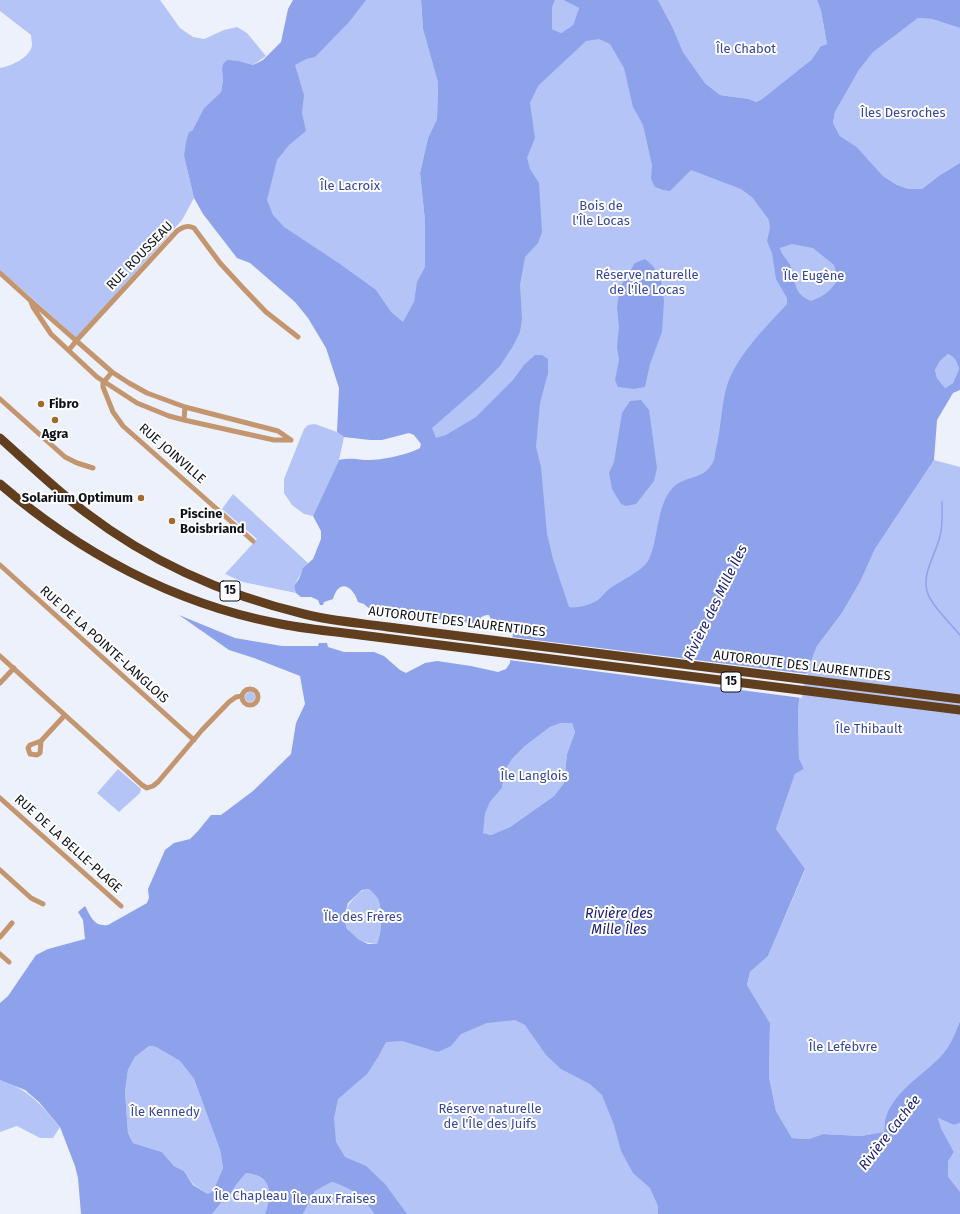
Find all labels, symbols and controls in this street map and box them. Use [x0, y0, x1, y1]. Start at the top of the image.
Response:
park label: Île Chabot [716, 41, 776, 57]
park label: Îles Desroches [861, 105, 945, 121]
park label: Île Lacroix [320, 178, 380, 194]
park label: Bois de l'Île Locas [572, 198, 630, 229]
street label: RUE ROUSSEAU [104, 219, 176, 293]
park label: Réserve naturelle de l'Île Locas [595, 267, 699, 298]
park label: Ïle Eugène [784, 268, 844, 284]
place label: Fibro [49, 396, 79, 412]
marker: Fibro [36, 399, 46, 409]
marker: Agra [50, 415, 60, 425]
street label: RUE JOINVILLE [135, 421, 209, 487]
place label: Agra [42, 426, 68, 442]
place label: Solarium Optimum [22, 490, 133, 506]
marker: Solarium Optimum [136, 493, 146, 503]
place label: Piscine Boisbriand [180, 506, 245, 537]
marker: Piscine Boisbriand [167, 516, 177, 526]
water label: Rivière des Mille Îles [681, 542, 751, 664]
road number: 15 [220, 581, 240, 601]
street label: RUE DE LA POINTE-LANGLOIS [36, 583, 172, 707]
street label: AUTOROUTE DES LAURENTIDES [368, 603, 546, 641]
street label: AUTOROUTE DES LAURENTIDES [713, 647, 891, 685]
road number: 15 [721, 672, 741, 692]
park label: Île Thibault [836, 721, 902, 737]
park label: Île Langlois [501, 768, 567, 784]
street label: RUE DE LA BELLE-PLAGE [11, 792, 125, 896]
water label: Rivière des Mille Îles [585, 906, 653, 938]
park label: Ïle des Frères [324, 909, 402, 925]
park label: Île Lefebvre [809, 1039, 877, 1055]
water label: Rivière Cachée [855, 1092, 925, 1174]
park label: Réserve naturelle de l'Île des Juifs [438, 1101, 542, 1132]
park label: Île Kennedy [130, 1104, 200, 1120]
park label: Île Chapleau [214, 1188, 288, 1204]
park label: Île aux Fraises [293, 1191, 375, 1207]

